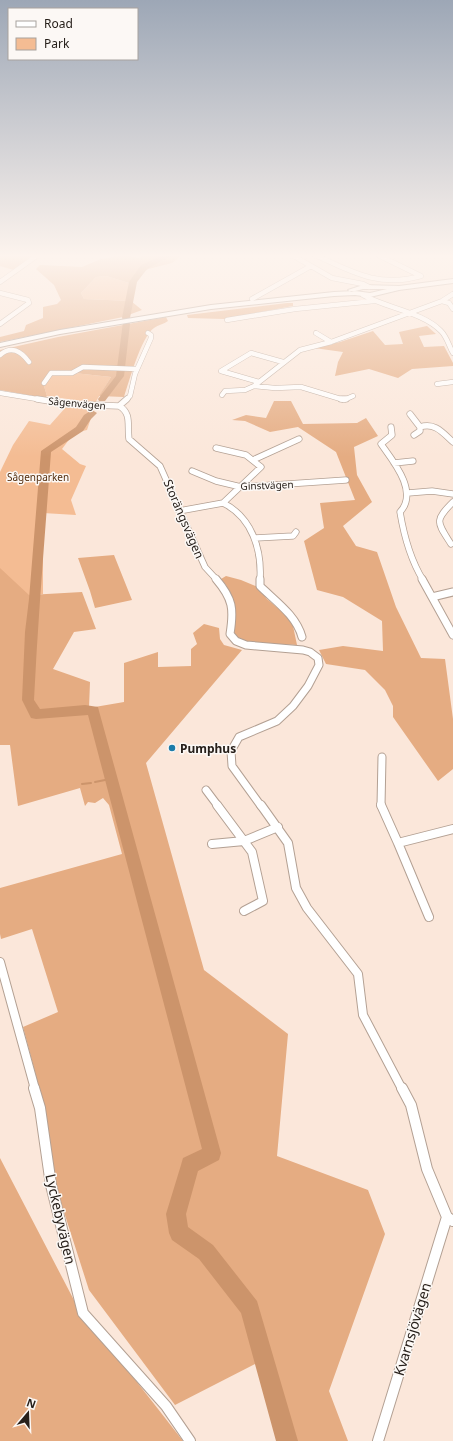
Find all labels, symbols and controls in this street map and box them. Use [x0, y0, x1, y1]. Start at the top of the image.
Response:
legend [8, 8, 138, 60]
text: Road [44, 15, 73, 32]
text: Park [44, 35, 70, 52]
street label: Sågenvägen [48, 394, 106, 412]
park label: Sågenparken [7, 470, 69, 484]
street label: Storängsvägen [160, 477, 208, 561]
street label: Ginstvägen [240, 477, 294, 493]
place label: Pumphus [180, 740, 236, 757]
marker: Pumphus [167, 743, 177, 753]
street label: Lyckebyvägen [41, 1172, 81, 1266]
street label: Kvarnsjövägen [389, 1280, 435, 1378]
north arrow [8, 1393, 48, 1433]
text: N [25, 1395, 38, 1412]

